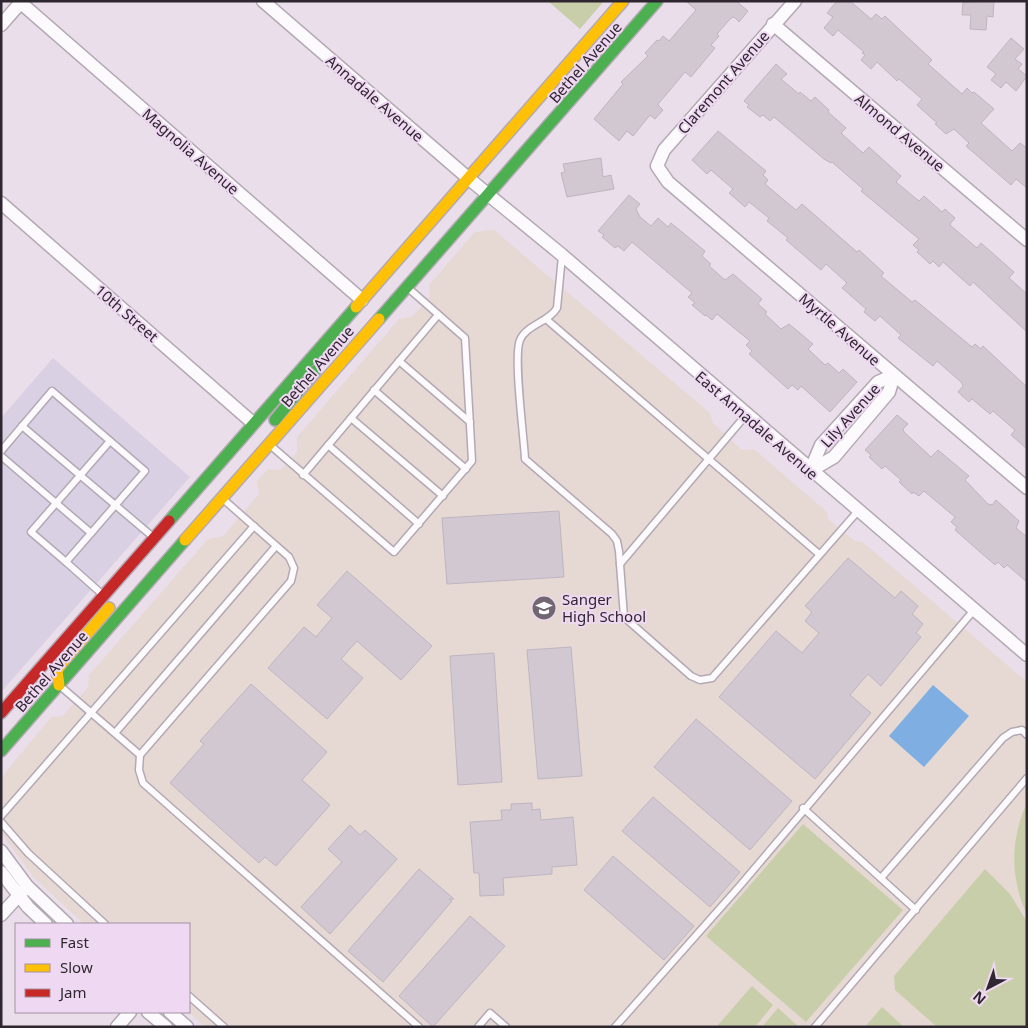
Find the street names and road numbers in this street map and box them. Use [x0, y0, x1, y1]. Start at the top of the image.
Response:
street label: Bethel Avenue [544, 17, 626, 107]
street label: Claremont Avenue [673, 26, 773, 138]
street label: Annadale Avenue [322, 50, 428, 146]
street label: Almond Avenue [851, 88, 949, 176]
street label: Magnolia Avenue [138, 103, 244, 199]
street label: 10th Street [91, 280, 163, 346]
street label: Myrtle Avenue [795, 288, 885, 370]
street label: Bethel Avenue [276, 321, 358, 411]
street label: East Annadale Avenue [691, 366, 823, 484]
street label: Lily Avenue [816, 379, 884, 451]
street label: Bethel Avenue [10, 626, 92, 716]

